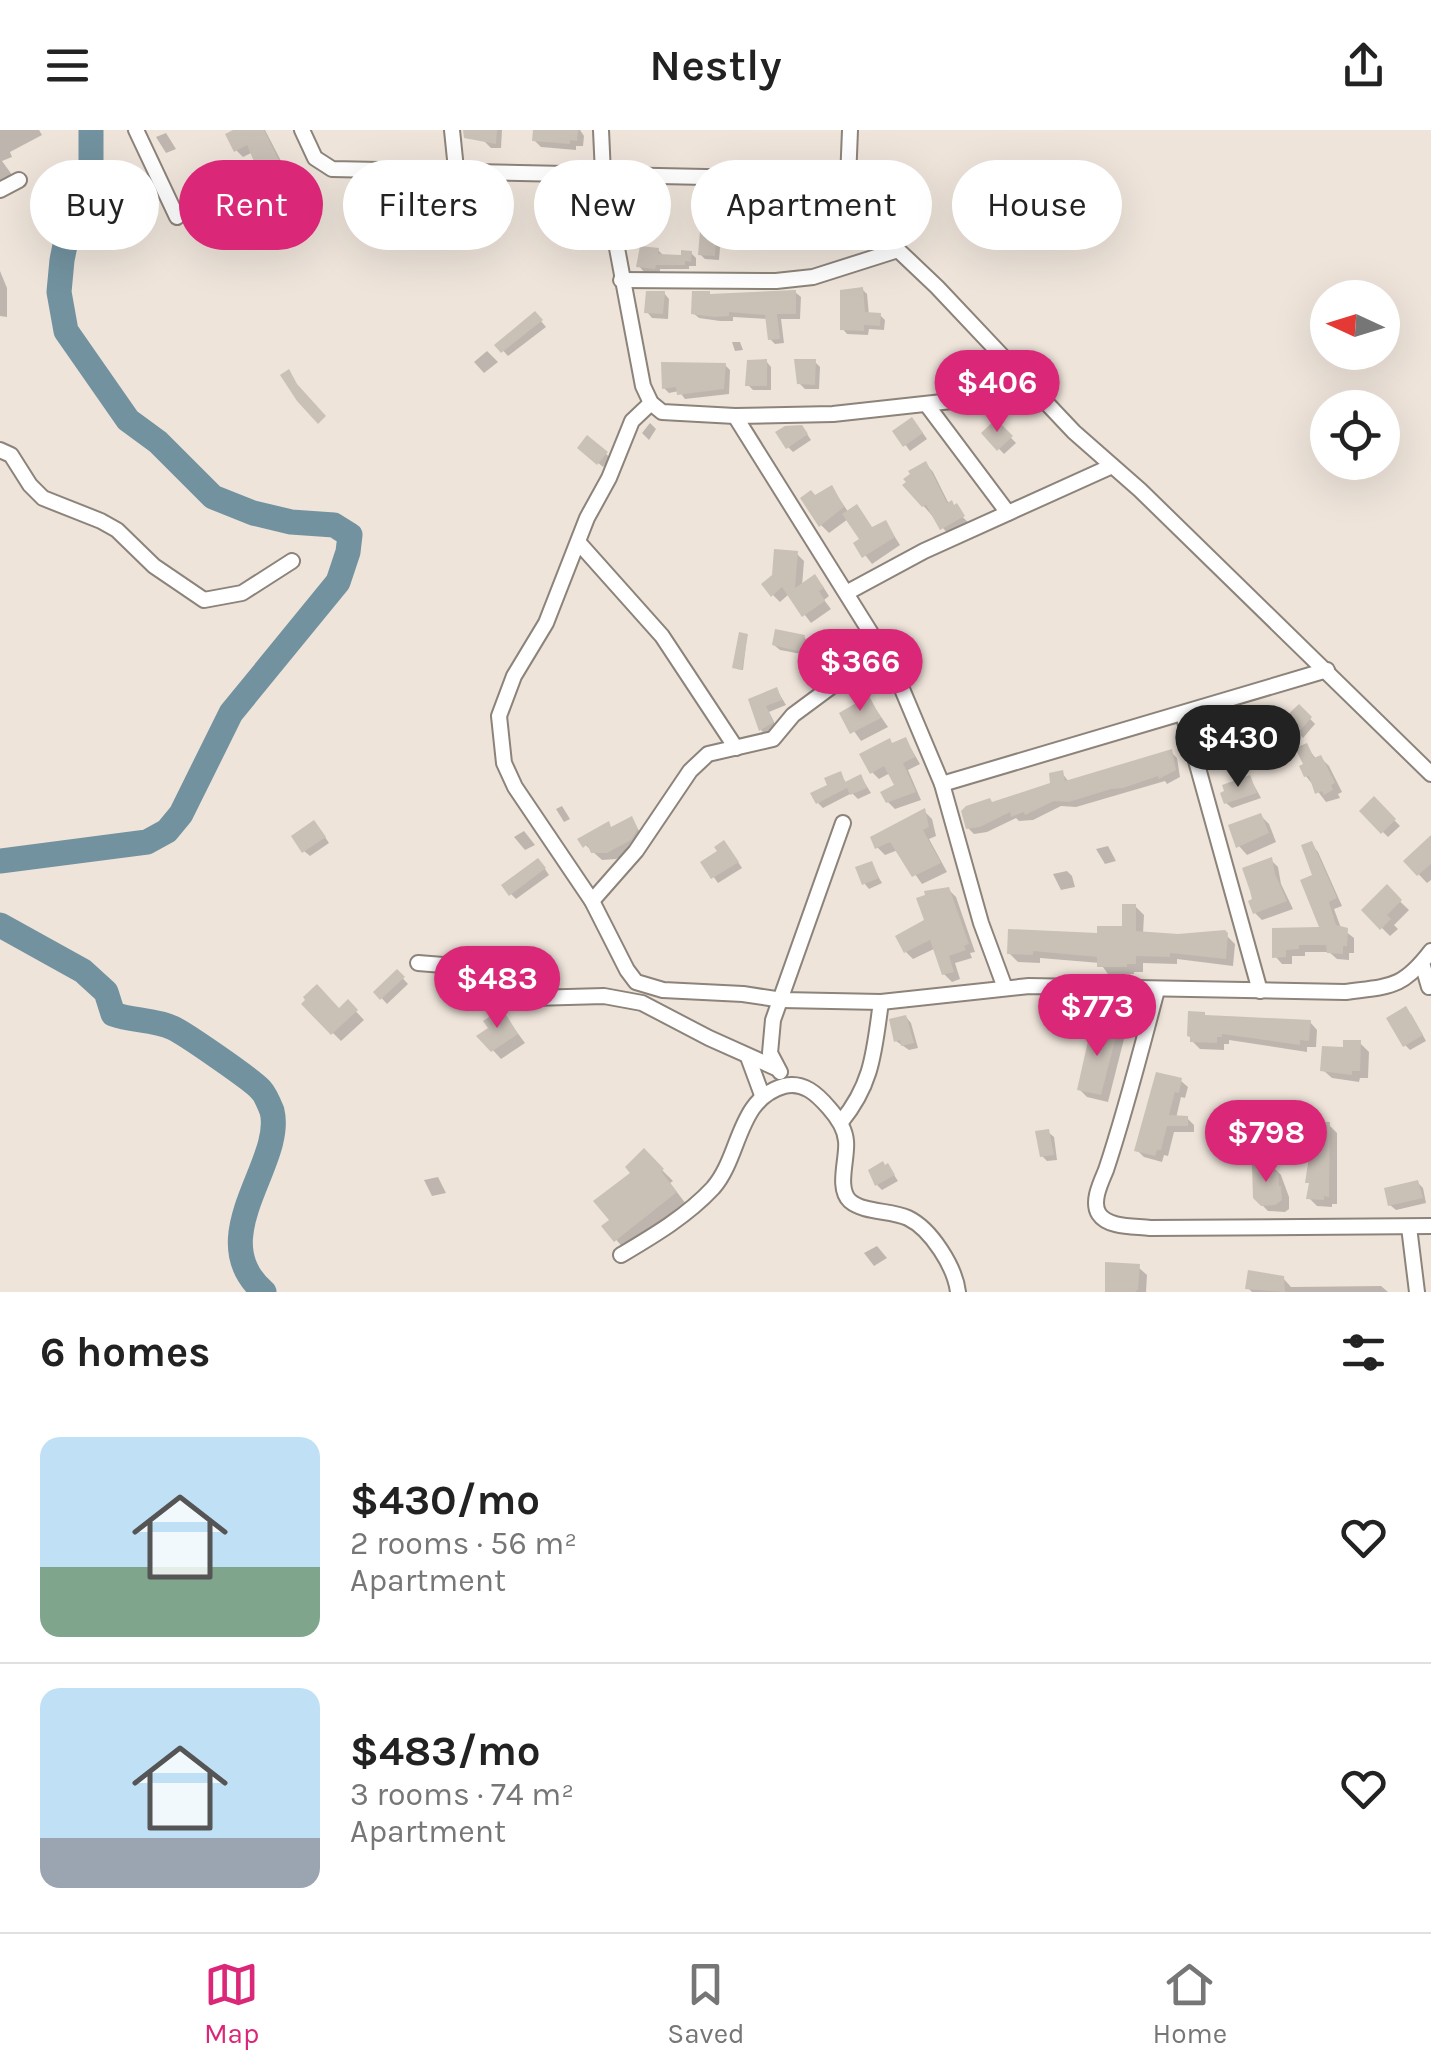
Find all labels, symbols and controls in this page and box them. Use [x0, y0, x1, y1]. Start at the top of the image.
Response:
icon: menu [40, 38, 95, 93]
icon: share [1336, 38, 1391, 93]
text: Nestly [649, 39, 782, 91]
chip: Buy [30, 160, 159, 250]
chip: Rent [179, 160, 323, 250]
chip: Filters [343, 160, 514, 250]
chip: New [534, 160, 671, 250]
chip: Apartment [691, 160, 932, 250]
chip: House [952, 160, 1122, 250]
north arrow [1310, 280, 1400, 370]
map controls [1310, 280, 1400, 480]
pin: $406 [938, 350, 1056, 435]
text: $406 [957, 364, 1037, 401]
button: locate [1310, 390, 1400, 480]
pin: $366 [801, 629, 919, 714]
text: $366 [820, 643, 900, 680]
pin: $430 [1179, 705, 1297, 790]
text: $430 [1197, 719, 1279, 756]
pin: $483 [438, 946, 556, 1031]
text: $483 [456, 960, 538, 997]
pin: $773 [1038, 974, 1156, 1059]
text: $773 [1060, 988, 1134, 1025]
pin: $798 [1207, 1100, 1325, 1185]
text: $798 [1227, 1114, 1305, 1151]
icon: filters [1336, 1325, 1391, 1380]
text: 6 homes [40, 1327, 210, 1377]
text: $430/mo [350, 1475, 540, 1525]
icon: home [120, 1477, 240, 1597]
icon: heart [1336, 1510, 1391, 1565]
text: 2 rooms · 56 m² [350, 1525, 577, 1562]
text: Apartment [350, 1562, 506, 1599]
text: $483/mo [350, 1726, 541, 1776]
icon: home [120, 1728, 240, 1848]
icon: heart [1336, 1761, 1391, 1816]
text: 3 rooms · 74 m² [350, 1776, 574, 1813]
text: Apartment [350, 1813, 506, 1850]
tab: Map [204, 1957, 259, 2050]
tab: Saved [667, 1957, 745, 2050]
tab: Home [1152, 1957, 1227, 2050]

